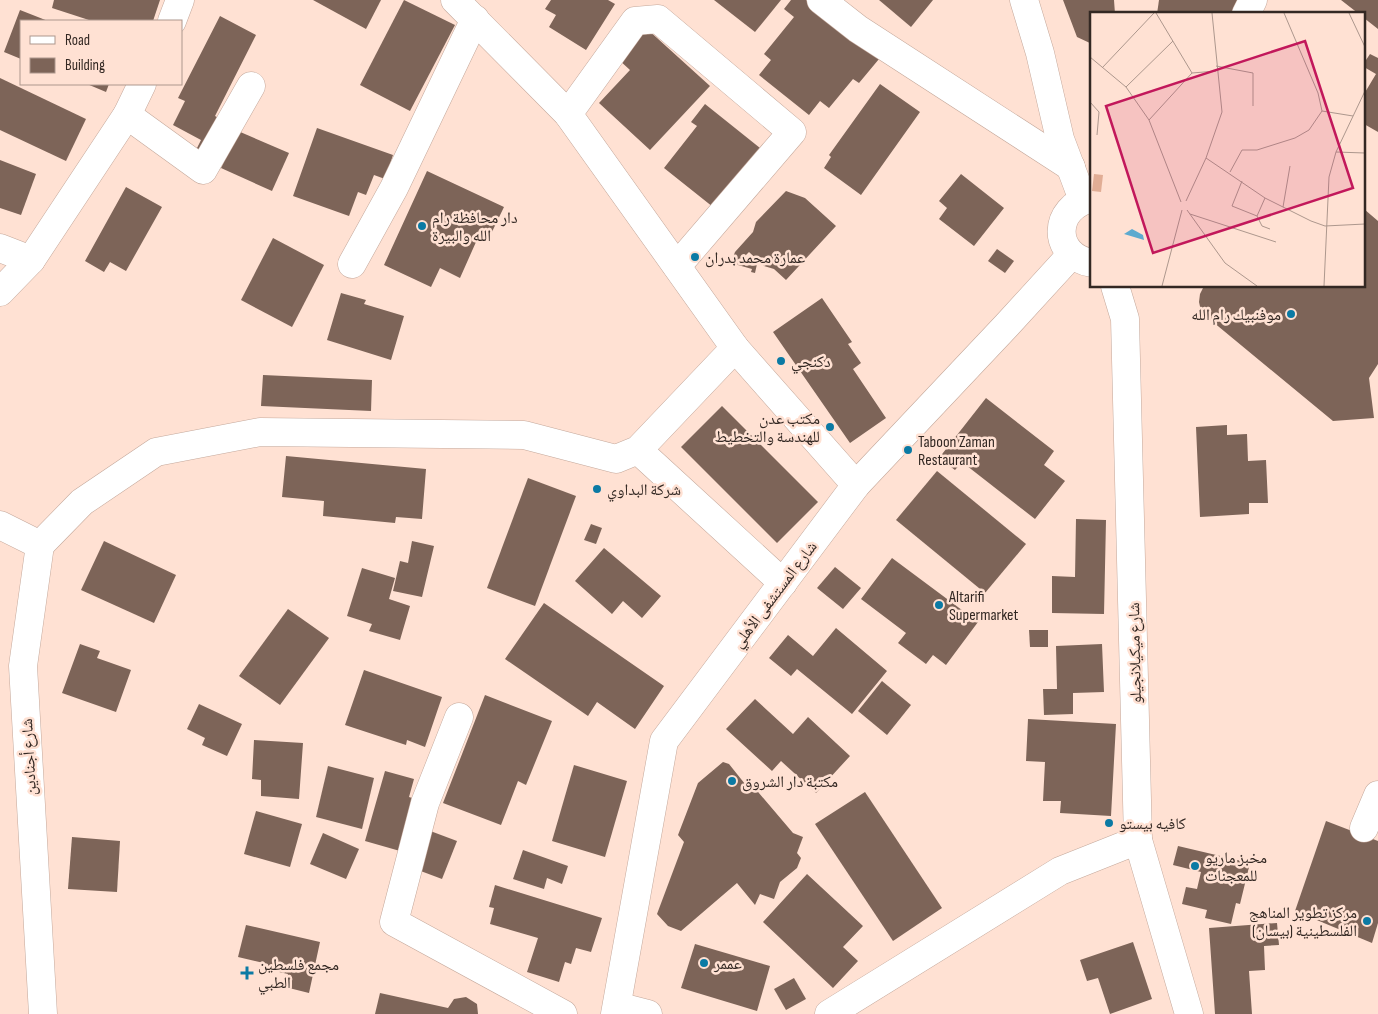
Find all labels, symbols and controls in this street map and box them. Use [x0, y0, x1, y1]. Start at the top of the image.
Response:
inset map [1090, 12, 1366, 288]
legend [20, 20, 182, 85]
text: Road [65, 31, 90, 50]
text: Building [65, 56, 105, 75]
place label: دار محافظة رام الله والبيرة [432, 209, 518, 246]
marker: دار محافظة رام الله والبيرة [416, 220, 428, 232]
place label: عمارة محمد بدران [705, 249, 805, 268]
marker: عمارة محمد بدران [689, 251, 701, 263]
place label: موفنبيك رام الله [1191, 306, 1281, 325]
marker: موفنبيك رام الله [1285, 308, 1297, 320]
place label: دكنجي [791, 353, 831, 374]
marker: دكنجي [775, 355, 787, 367]
place label: مكتب عدن للهندسة والتخطيط [715, 410, 820, 447]
marker: مكتب عدن للهندسة والتخطيط [824, 421, 836, 433]
place label: Taboon Zaman Restaurant [918, 433, 995, 470]
marker: Taboon Zaman Restaurant [902, 444, 914, 456]
place label: شركة البداوي [607, 481, 681, 502]
marker: شركة البداوي [591, 483, 603, 495]
street label: شارع المستشفى الأهلي [729, 538, 823, 653]
place label: Altarifi Supermarket [948, 588, 1018, 625]
marker: Altarifi Supermarket [933, 599, 945, 611]
street label: شارع ميكيلانجيلو [1125, 602, 1146, 704]
street label: شارع أجنادين [17, 718, 41, 796]
place label: مكتبة دار الشروق [742, 773, 838, 792]
marker: مكتبة دار الشروق [726, 775, 738, 787]
place label: كافيه بيستو [1119, 815, 1186, 834]
marker: كافيه بيستو [1103, 817, 1115, 829]
place label: مخبز ماريو للمعجنات [1205, 849, 1267, 886]
marker: مخبز ماريو للمعجنات [1189, 860, 1201, 872]
place label: مركز تطوير المناهج الفلسطينية (بيسان) [1249, 904, 1357, 941]
marker: مركز تطوير المناهج الفلسطينية (بيسان) [1361, 915, 1373, 927]
place label: عممر [713, 955, 742, 974]
place label: مجمع فلسطين الطبي [258, 956, 339, 995]
marker: عممر [698, 957, 710, 969]
marker: مجمع فلسطين الطبي [240, 966, 254, 980]

